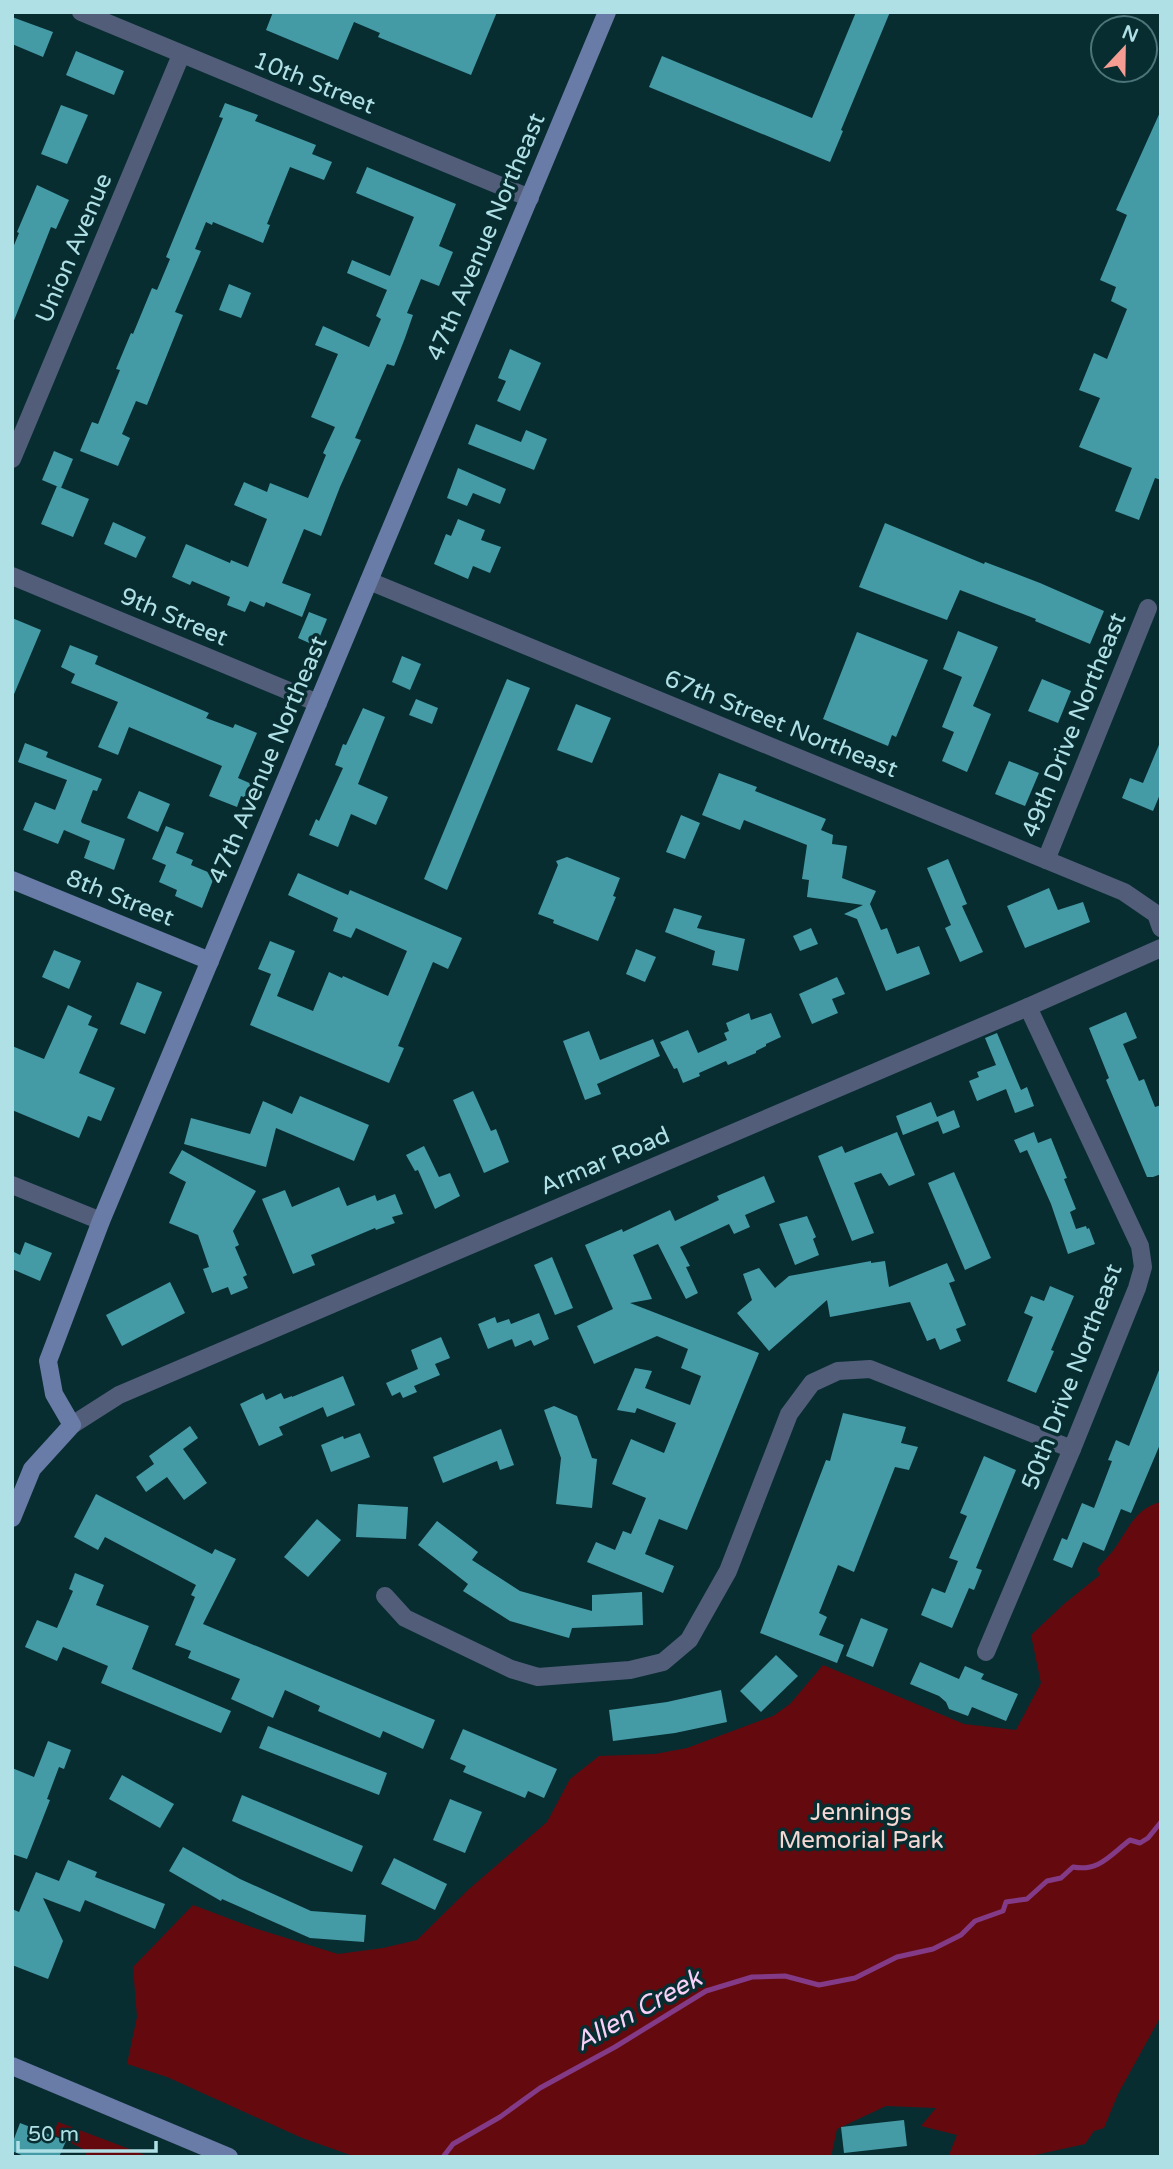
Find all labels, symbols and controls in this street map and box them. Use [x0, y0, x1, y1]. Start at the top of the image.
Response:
north arrow [1089, 14, 1159, 84]
text: N [1119, 21, 1141, 47]
street label: 10th Street [249, 45, 379, 121]
street label: 47th Avenue Northeast [421, 109, 551, 365]
street label: Union Avenue [29, 169, 119, 327]
street label: 9th Street [116, 581, 232, 653]
street label: 49th Drive Northeast [1016, 608, 1132, 842]
street label: 47th Avenue Northeast [203, 632, 333, 888]
street label: 67th Street Northeast [660, 664, 902, 784]
street label: 8th Street [62, 863, 178, 933]
street label: Armar Road [536, 1121, 674, 1201]
street label: 50th Drive Northeast [1016, 1260, 1128, 1494]
park label: Jennings Memorial Park [778, 1798, 944, 1855]
water label: Allen Creek [569, 1961, 709, 2058]
scale bar [18, 2110, 156, 2154]
text: 50 m [28, 2122, 79, 2147]

